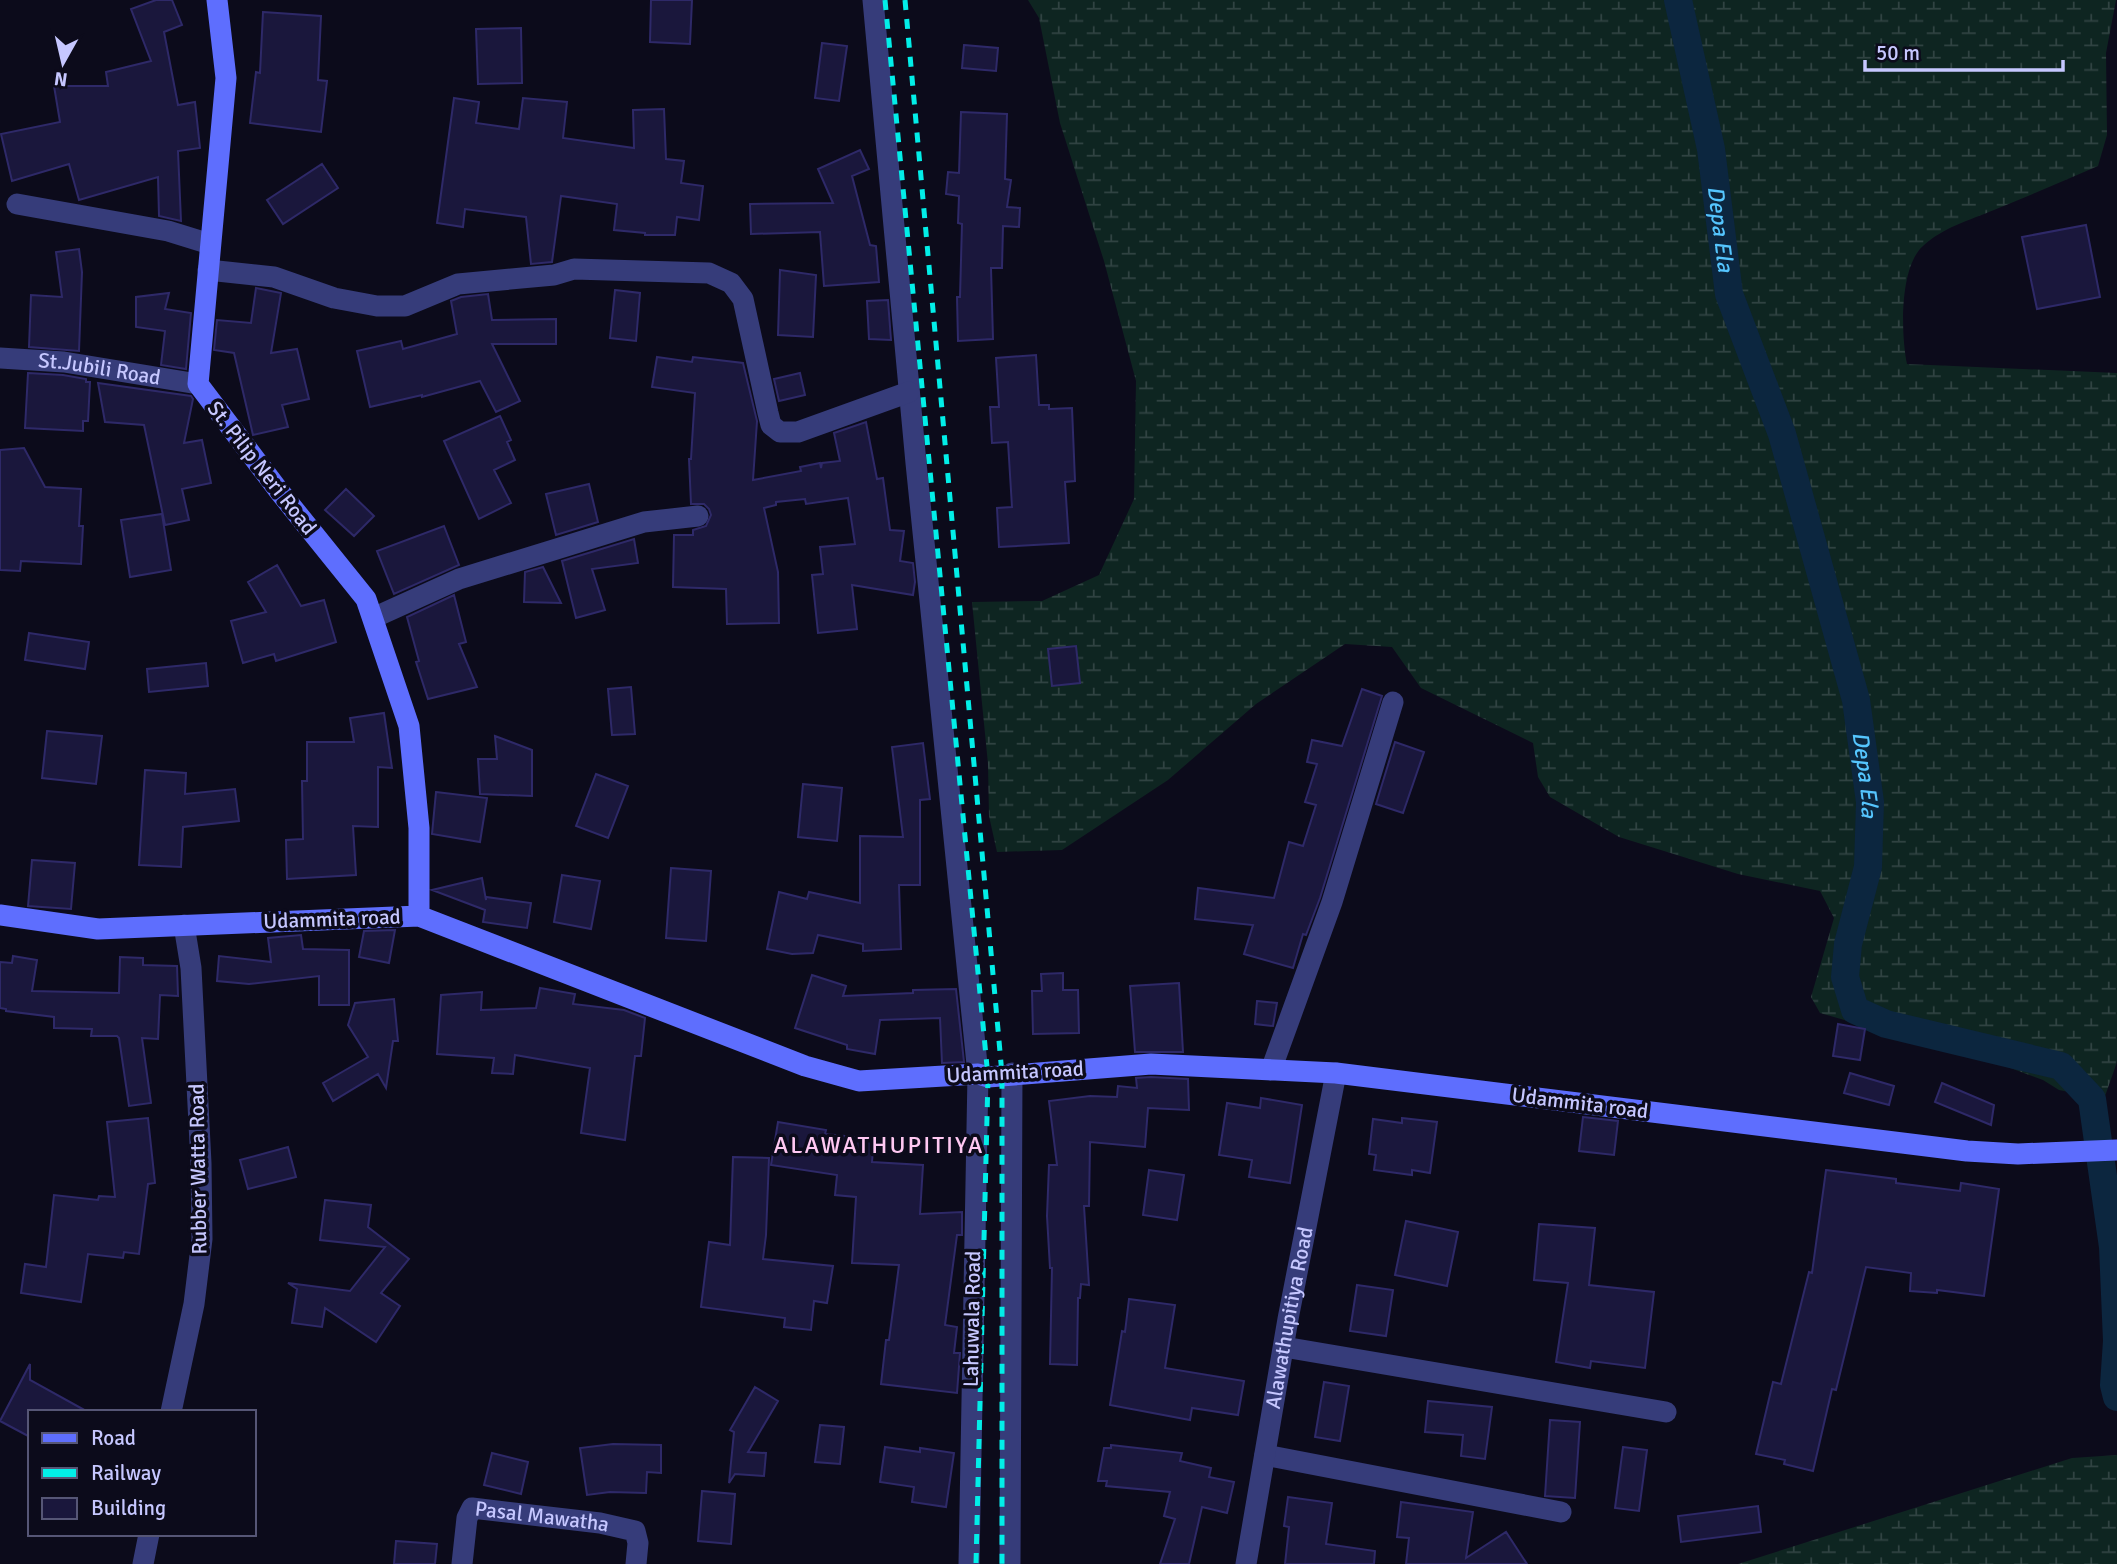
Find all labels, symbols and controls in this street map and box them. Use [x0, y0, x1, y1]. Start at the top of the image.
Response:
north arrow [28, 28, 98, 98]
scale bar [1865, 28, 2063, 72]
text: 50 m [1876, 40, 1920, 66]
text: N [53, 66, 69, 92]
water label: Depa Ela [1701, 184, 1740, 275]
street label: St.Jubili Road [37, 347, 163, 391]
street label: St. Pilip Neri Road [202, 396, 322, 540]
water label: Depa Ela [1845, 730, 1884, 820]
street label: Udammita road [263, 904, 401, 934]
street label: Udammita road [946, 1055, 1084, 1089]
street label: Udammita road [1510, 1082, 1650, 1124]
street label: Rubber Watta Road [184, 1083, 212, 1255]
district label: ALAWATHUPITIYA [773, 1130, 985, 1160]
street label: Alawathupitiya Road [1260, 1225, 1319, 1411]
street label: Lahuwala Road [958, 1251, 986, 1387]
legend [28, 1410, 256, 1536]
text: Road [91, 1425, 136, 1451]
text: Railway [91, 1460, 161, 1486]
text: Building [91, 1495, 166, 1521]
street label: Pasal Mawatha [474, 1495, 612, 1538]

